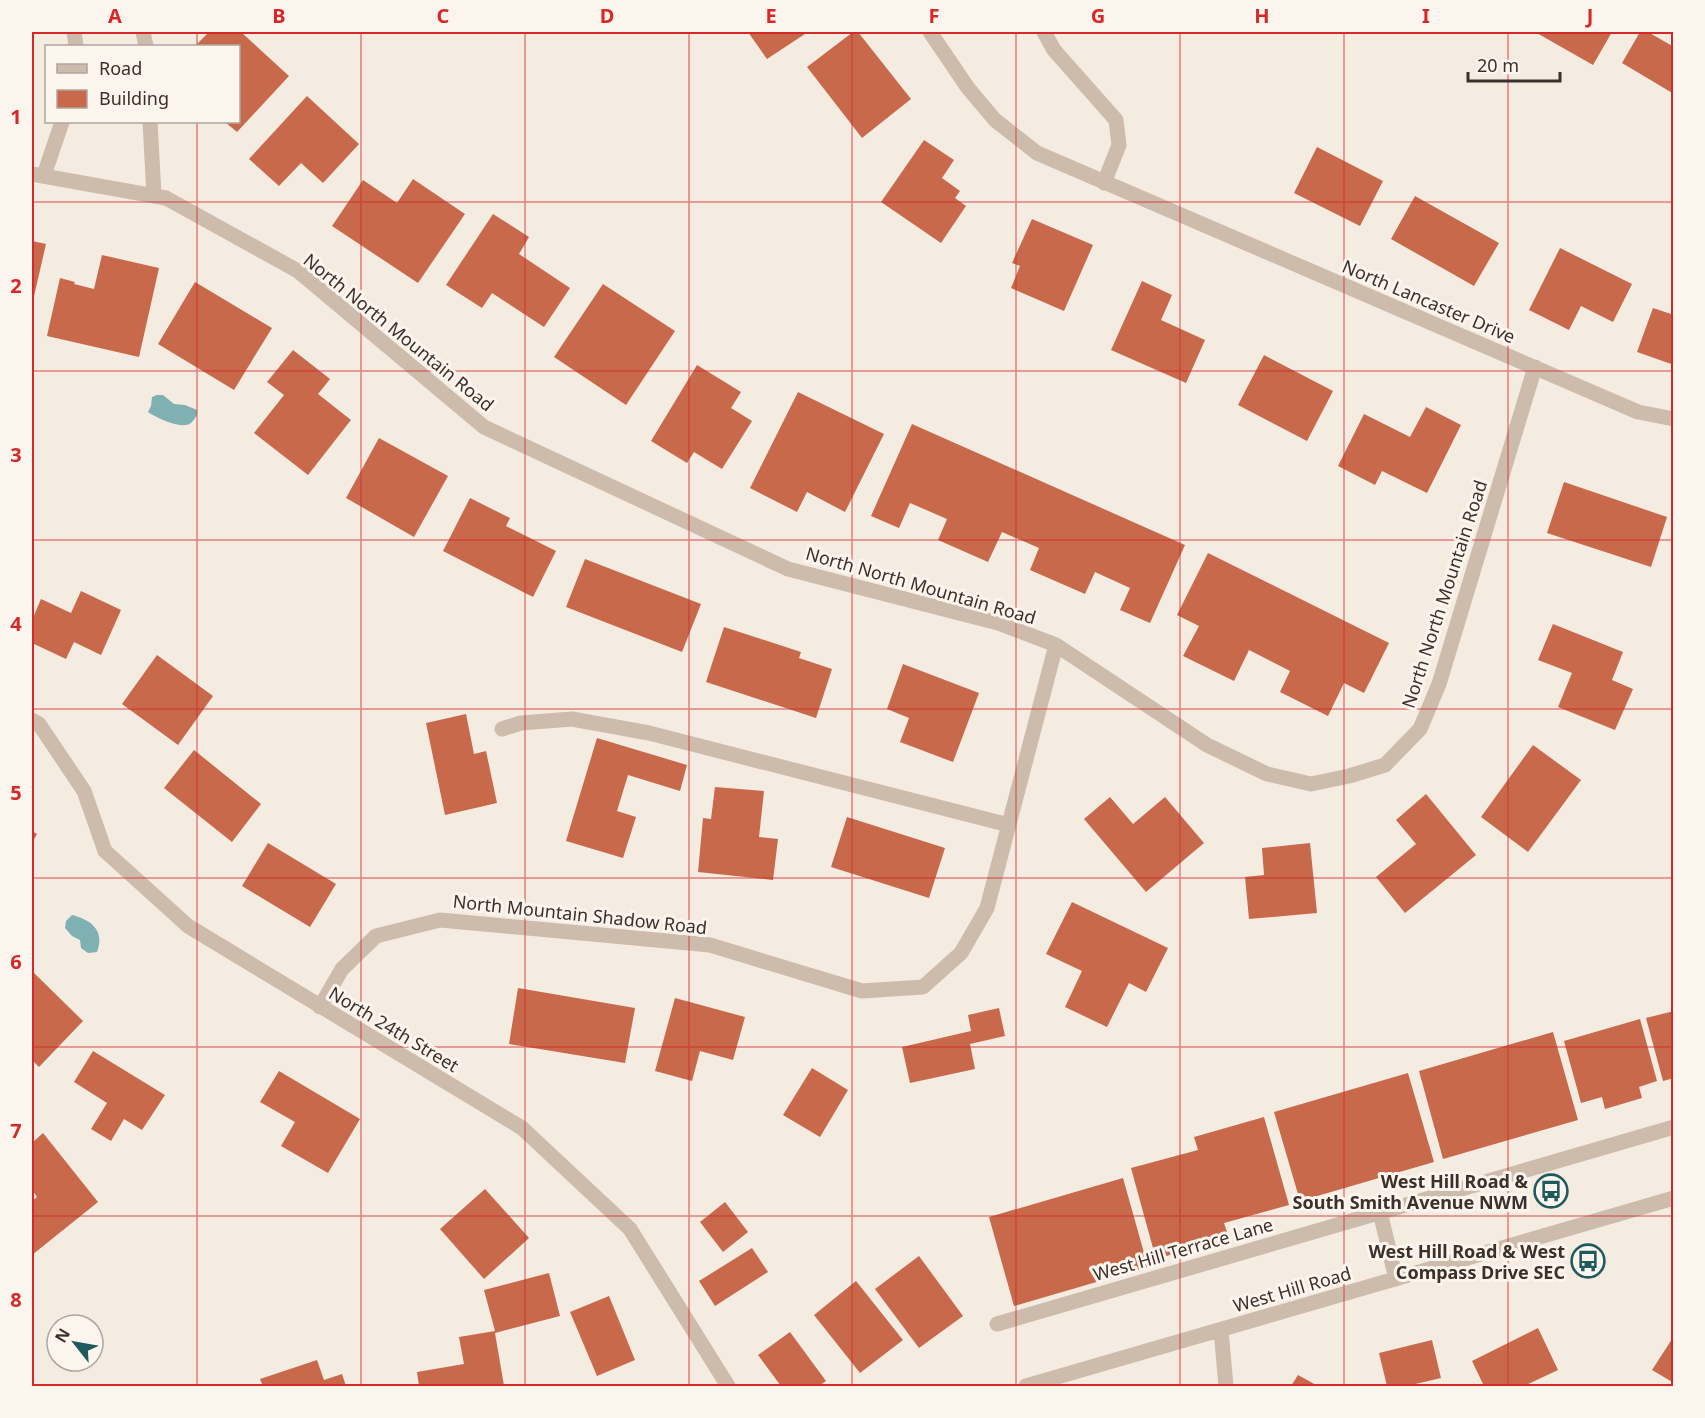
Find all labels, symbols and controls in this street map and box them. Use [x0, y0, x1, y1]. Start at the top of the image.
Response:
text: A [108, 2, 122, 29]
text: B [272, 2, 286, 29]
text: C [437, 2, 450, 29]
text: D [600, 2, 614, 29]
text: E [765, 2, 777, 29]
text: F [929, 2, 939, 29]
text: G [1091, 2, 1105, 29]
text: H [1254, 2, 1270, 29]
text: I [1422, 2, 1430, 29]
text: J [1585, 2, 1593, 29]
legend [45, 45, 240, 123]
scale bar [1468, 45, 1560, 83]
text: 20 m [1477, 53, 1519, 77]
text: Road [99, 56, 142, 80]
text: Building [99, 86, 169, 110]
text: 1 [10, 103, 22, 130]
street label: North North Mountain Road [299, 248, 499, 416]
street label: North Lancaster Drive [1339, 254, 1519, 348]
text: 2 [10, 272, 22, 299]
text: 3 [10, 441, 22, 468]
street label: North North Mountain Road [1396, 477, 1492, 711]
street label: North North Mountain Road [803, 541, 1039, 629]
text: 4 [10, 610, 22, 637]
text: 5 [10, 779, 22, 806]
street label: North Mountain Shadow Road [452, 889, 708, 939]
text: 6 [10, 948, 22, 975]
street label: North 24th Street [325, 981, 464, 1078]
text: 7 [10, 1117, 22, 1144]
place label: West Hill Road & South Smith Avenue NWM [1293, 1169, 1528, 1214]
bus stop icon: West Hill Road & South Smith Avenue NWM [1533, 1173, 1569, 1209]
street label: West Hill Terrace Lane [1090, 1212, 1276, 1286]
place label: West Hill Road & West Compass Drive SEC [1368, 1239, 1565, 1284]
bus stop icon: West Hill Road & West Compass Drive SEC [1570, 1243, 1606, 1279]
street label: West Hill Road [1230, 1261, 1354, 1317]
text: 8 [10, 1286, 22, 1313]
north arrow [45, 1313, 105, 1373]
text: N [49, 1324, 75, 1347]

